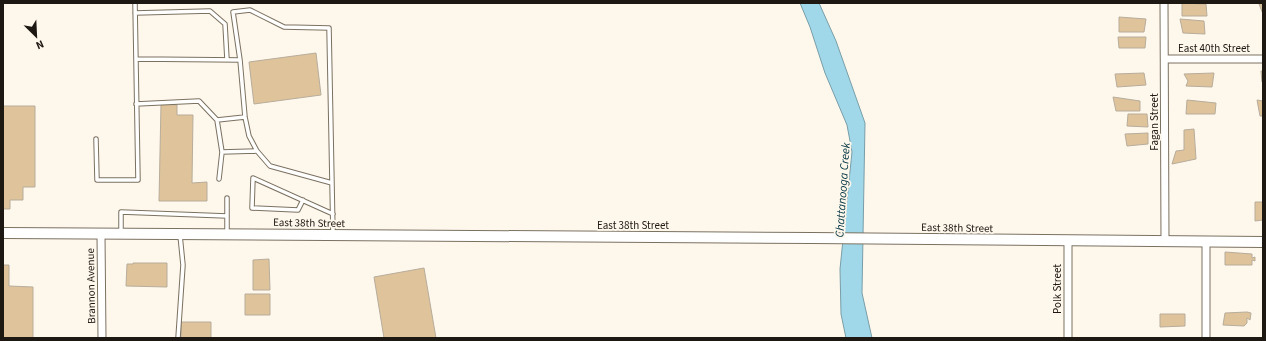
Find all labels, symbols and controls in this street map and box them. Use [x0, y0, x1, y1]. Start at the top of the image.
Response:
north arrow [16, 16, 56, 56]
text: N [33, 36, 46, 53]
street label: East 40th Street [1178, 41, 1250, 56]
street label: Fagan Street [1147, 93, 1162, 151]
water label: Chattanooga Creek [831, 142, 855, 238]
street label: East 38th Street [273, 215, 345, 231]
street label: East 38th Street [597, 218, 669, 233]
street label: East 38th Street [921, 220, 993, 236]
street label: Brannon Avenue [83, 247, 99, 324]
street label: Polk Street [1050, 264, 1065, 314]

